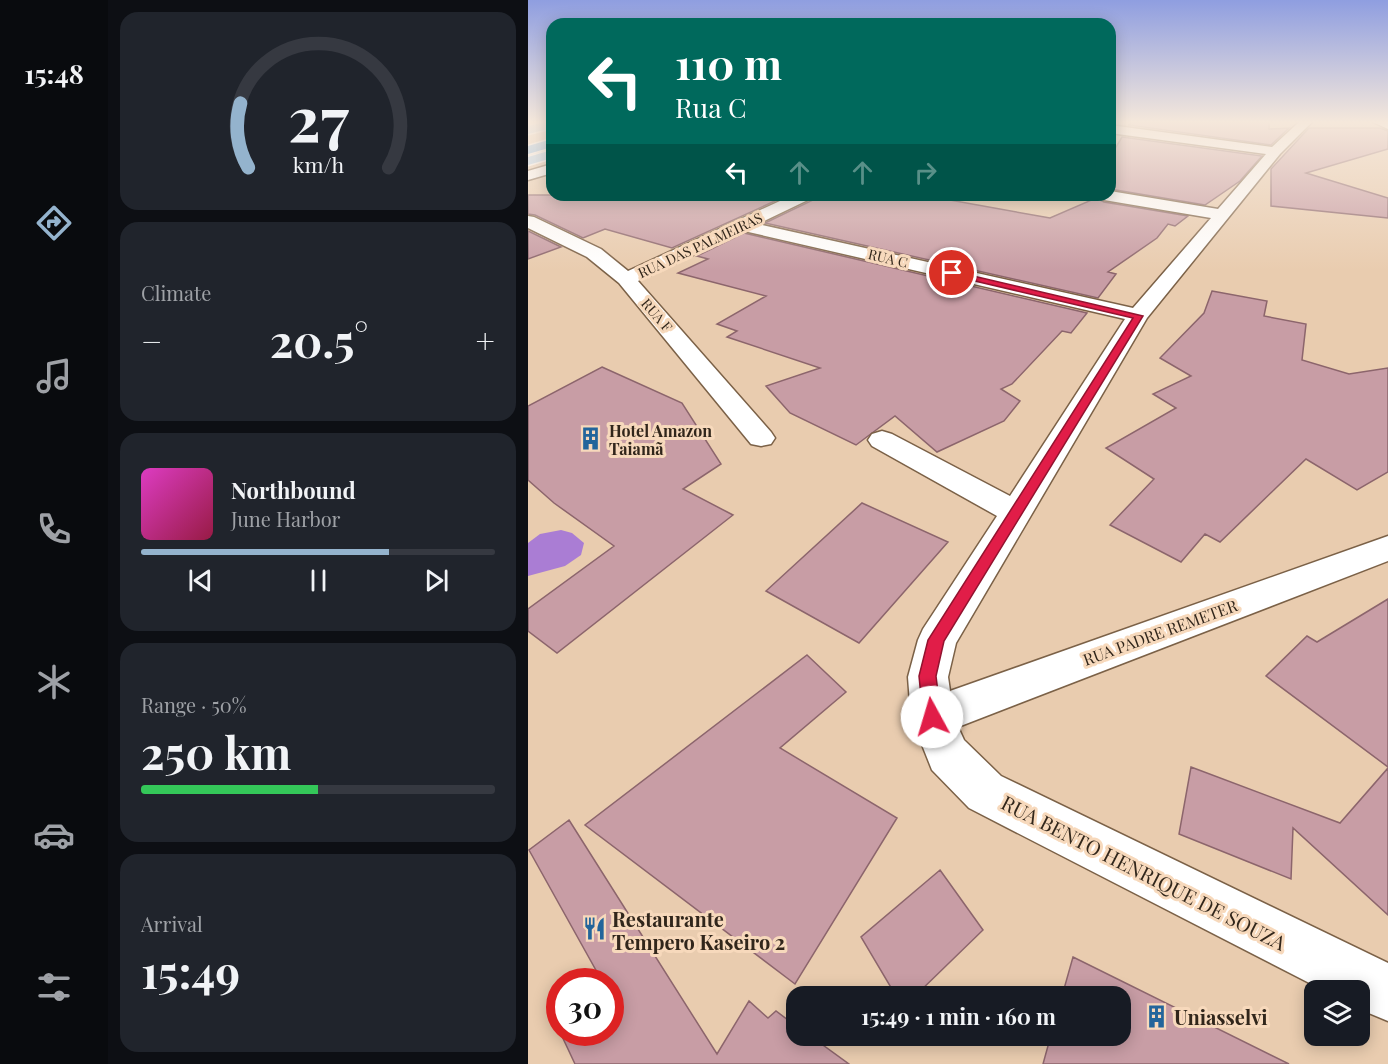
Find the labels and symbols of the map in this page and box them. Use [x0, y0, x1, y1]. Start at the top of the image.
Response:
street label: RUA DAS PALMEIRAS [635, 208, 765, 282]
street label: RUA C [866, 244, 910, 272]
pin [926, 247, 977, 298]
street label: RUA F [637, 294, 677, 336]
place label: Hotel Amazon Taiamã [609, 420, 712, 459]
building icon: Hotel Amazon Taiamã [578, 426, 604, 452]
street label: RUA PADRE REMETER [1080, 594, 1241, 670]
position arrow [900, 685, 964, 749]
street label: RUA BENTO HENRIQUE DE SOUZA [997, 788, 1291, 956]
place label: Restaurante Tempero Kaseiro 2 [612, 905, 785, 955]
restaurant icon: Restaurante Tempero Kaseiro 2 [581, 916, 607, 942]
speed limit sign: 30 [546, 968, 624, 1046]
building icon: Uniasselvi [1143, 1003, 1169, 1029]
place label: Uniasselvi [1174, 1003, 1268, 1030]

